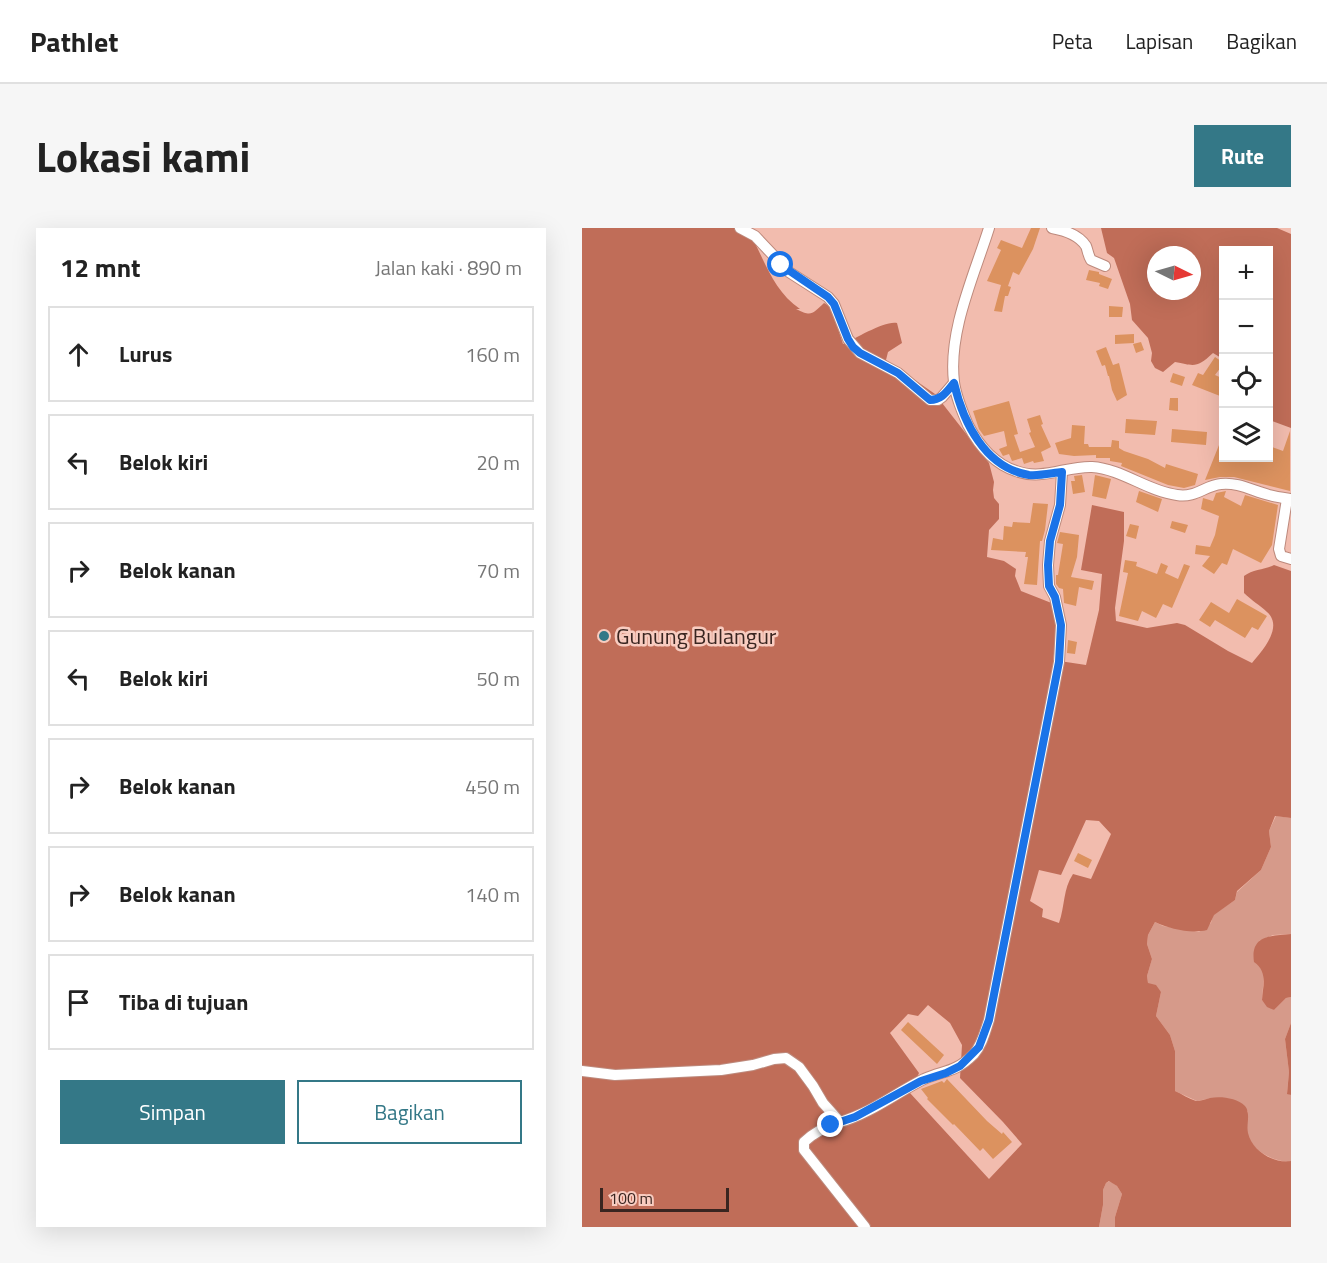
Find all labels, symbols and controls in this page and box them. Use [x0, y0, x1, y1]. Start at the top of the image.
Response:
text: Pathlet [30, 20, 118, 63]
text: Peta [1052, 25, 1093, 57]
text: Lapisan [1126, 25, 1193, 57]
text: Bagikan [1226, 25, 1297, 57]
text: Lokasi kami [36, 124, 250, 188]
button: Rute [1194, 125, 1291, 187]
north arrow [1147, 246, 1201, 300]
map controls [1219, 246, 1273, 462]
button: + [1219, 246, 1273, 300]
text: 12 mnt [60, 248, 141, 287]
route start [767, 251, 793, 277]
text: Jalan kaki · 890 m [375, 252, 522, 283]
button: − [1219, 300, 1273, 354]
text: Lurus [119, 337, 172, 371]
icon: ahead [62, 338, 95, 371]
text: 160 m [465, 339, 520, 370]
button: locate [1219, 354, 1273, 408]
button: layers [1219, 408, 1273, 462]
text: Belok kiri [119, 445, 208, 479]
icon: left [62, 446, 95, 479]
text: 20 m [476, 447, 520, 478]
text: Belok kanan [119, 553, 236, 587]
icon: right [62, 554, 95, 587]
text: 70 m [476, 555, 520, 586]
place label: Gunung Bulangur [616, 619, 777, 653]
marker: Gunung Bulangur [597, 629, 611, 643]
text: Belok kiri [119, 661, 208, 695]
icon: left [62, 662, 95, 695]
text: 50 m [476, 663, 520, 694]
text: Belok kanan [119, 769, 236, 803]
icon: right [62, 770, 95, 803]
text: 450 m [465, 771, 520, 802]
text: Belok kanan [119, 877, 236, 911]
icon: right [62, 878, 95, 911]
text: 140 m [465, 879, 520, 910]
text: Tiba di tujuan [119, 985, 248, 1019]
icon: arrive [62, 986, 95, 1019]
button: Simpan [60, 1080, 285, 1144]
button: Bagikan [297, 1080, 522, 1144]
route end [817, 1111, 843, 1137]
scale bar [600, 1185, 729, 1212]
text: 100 m [609, 1186, 653, 1210]

